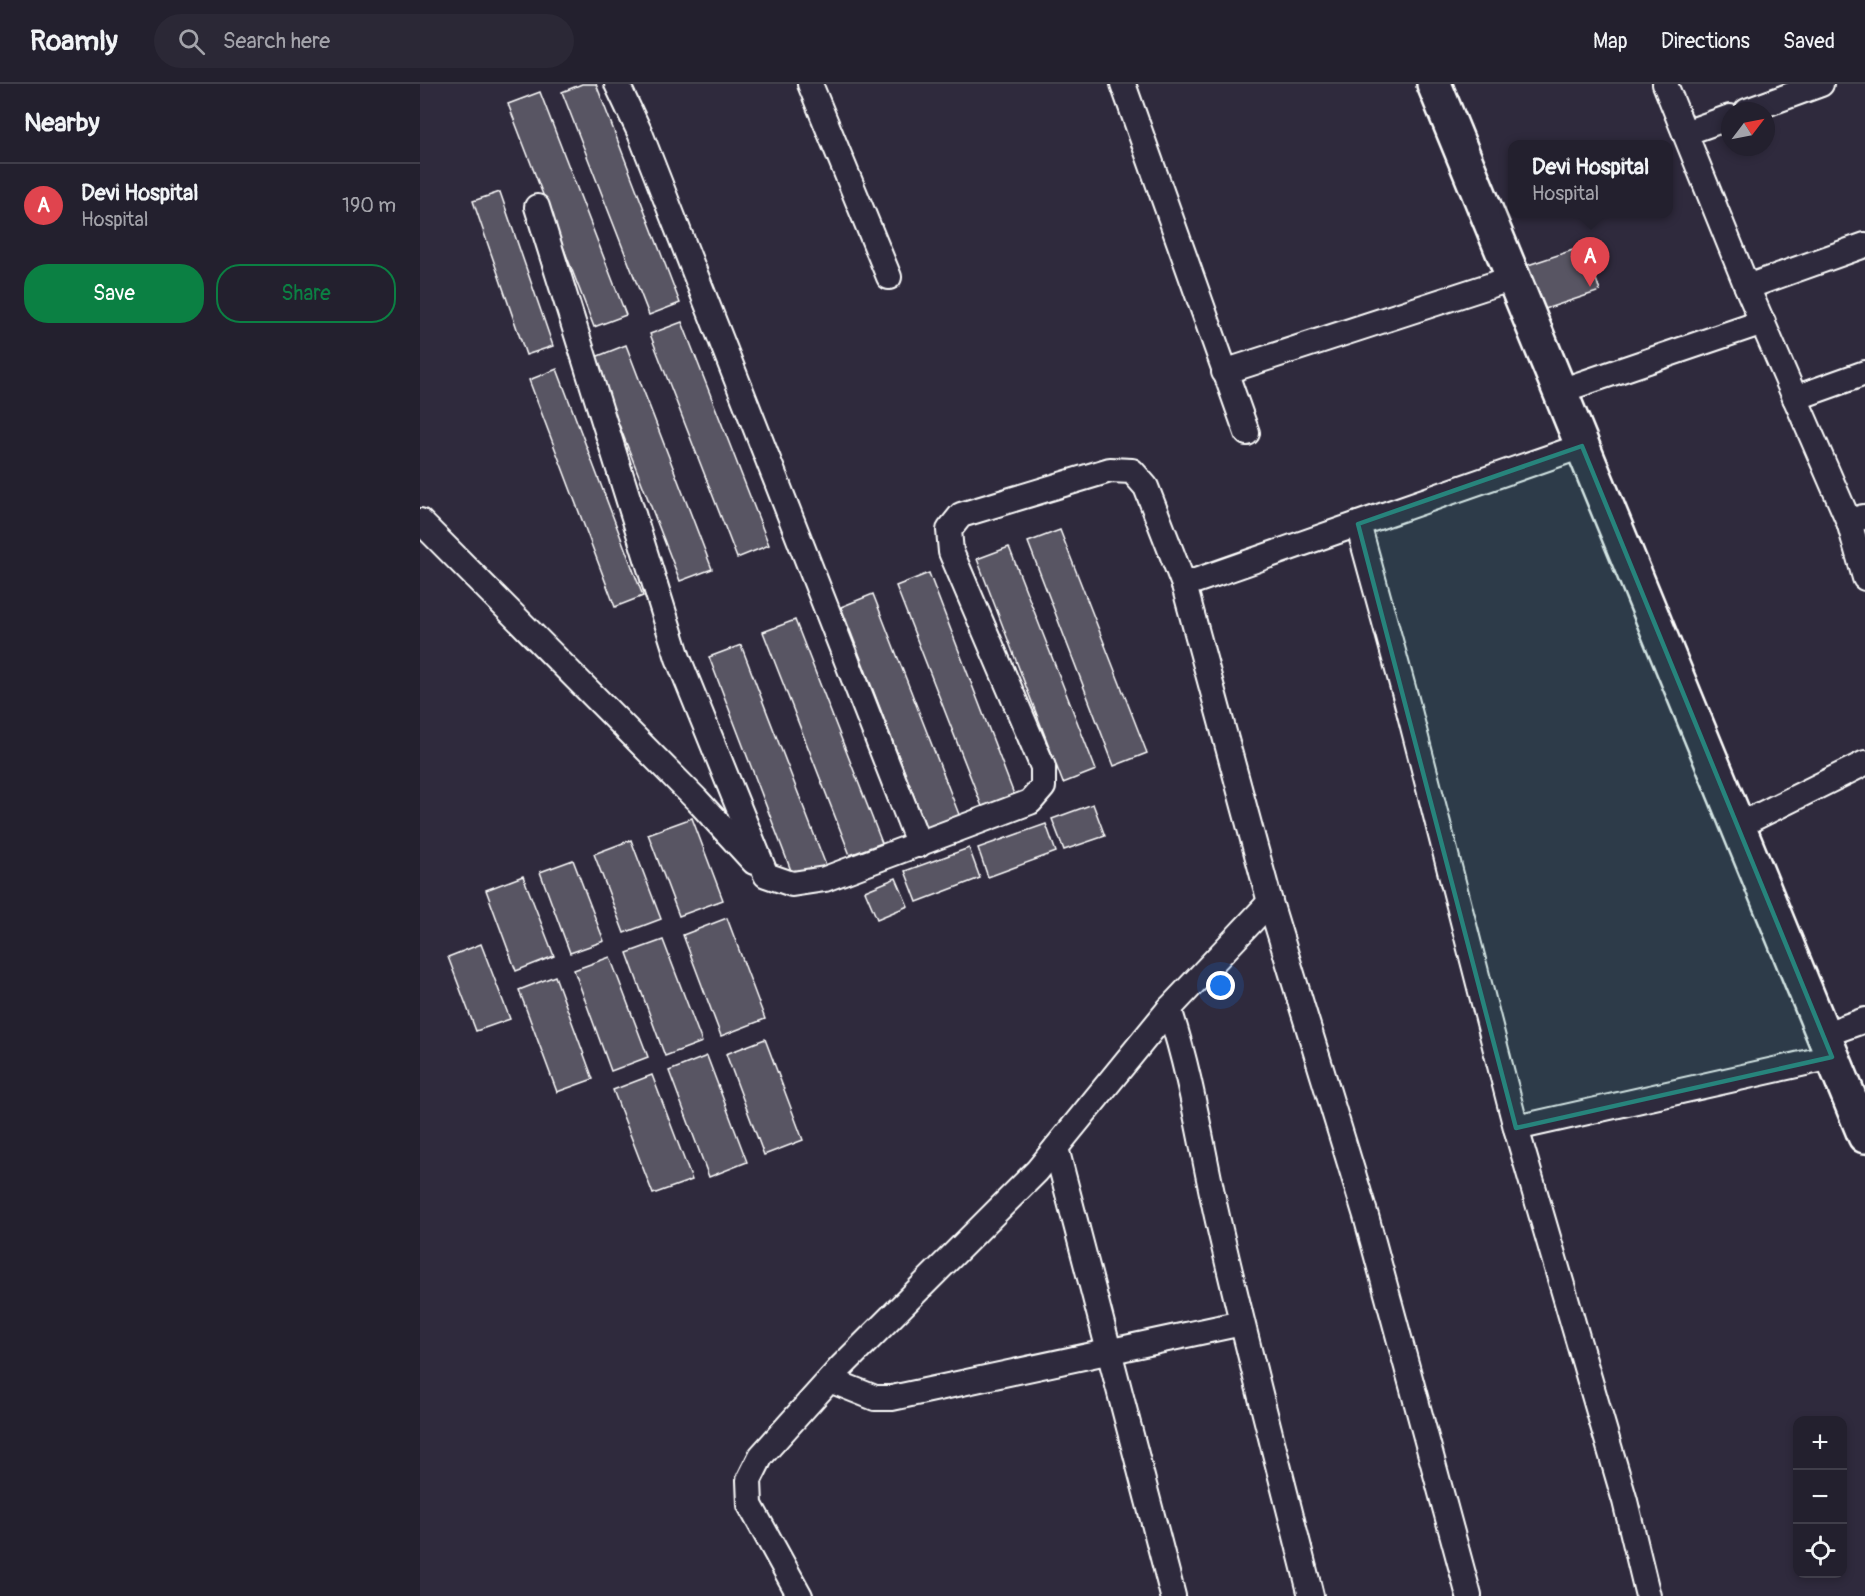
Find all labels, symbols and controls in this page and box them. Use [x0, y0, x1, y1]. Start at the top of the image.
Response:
search box [154, 14, 574, 68]
text: Roamly [30, 24, 118, 59]
icon: search [175, 25, 208, 58]
text: Search here [223, 27, 330, 55]
text: Map [1593, 28, 1628, 55]
text: Directions [1661, 28, 1750, 55]
text: Saved [1783, 28, 1835, 55]
north arrow [1721, 102, 1775, 156]
text: Nearby [24, 107, 100, 139]
popup [1508, 140, 1673, 218]
text: Devi Hospital [1532, 153, 1649, 181]
text: Devi Hospital [81, 179, 198, 207]
text: Hospital [1532, 181, 1599, 206]
text: A [37, 193, 50, 218]
text: 190 m [342, 193, 396, 218]
text: Hospital [81, 207, 148, 232]
pin: A [1570, 238, 1610, 287]
button: Save [24, 264, 204, 323]
button: Share [216, 264, 396, 323]
your location [1206, 971, 1235, 1000]
map controls [1793, 1416, 1847, 1578]
button: + [1793, 1416, 1847, 1470]
button: − [1793, 1470, 1847, 1524]
button: locate [1793, 1524, 1847, 1578]

